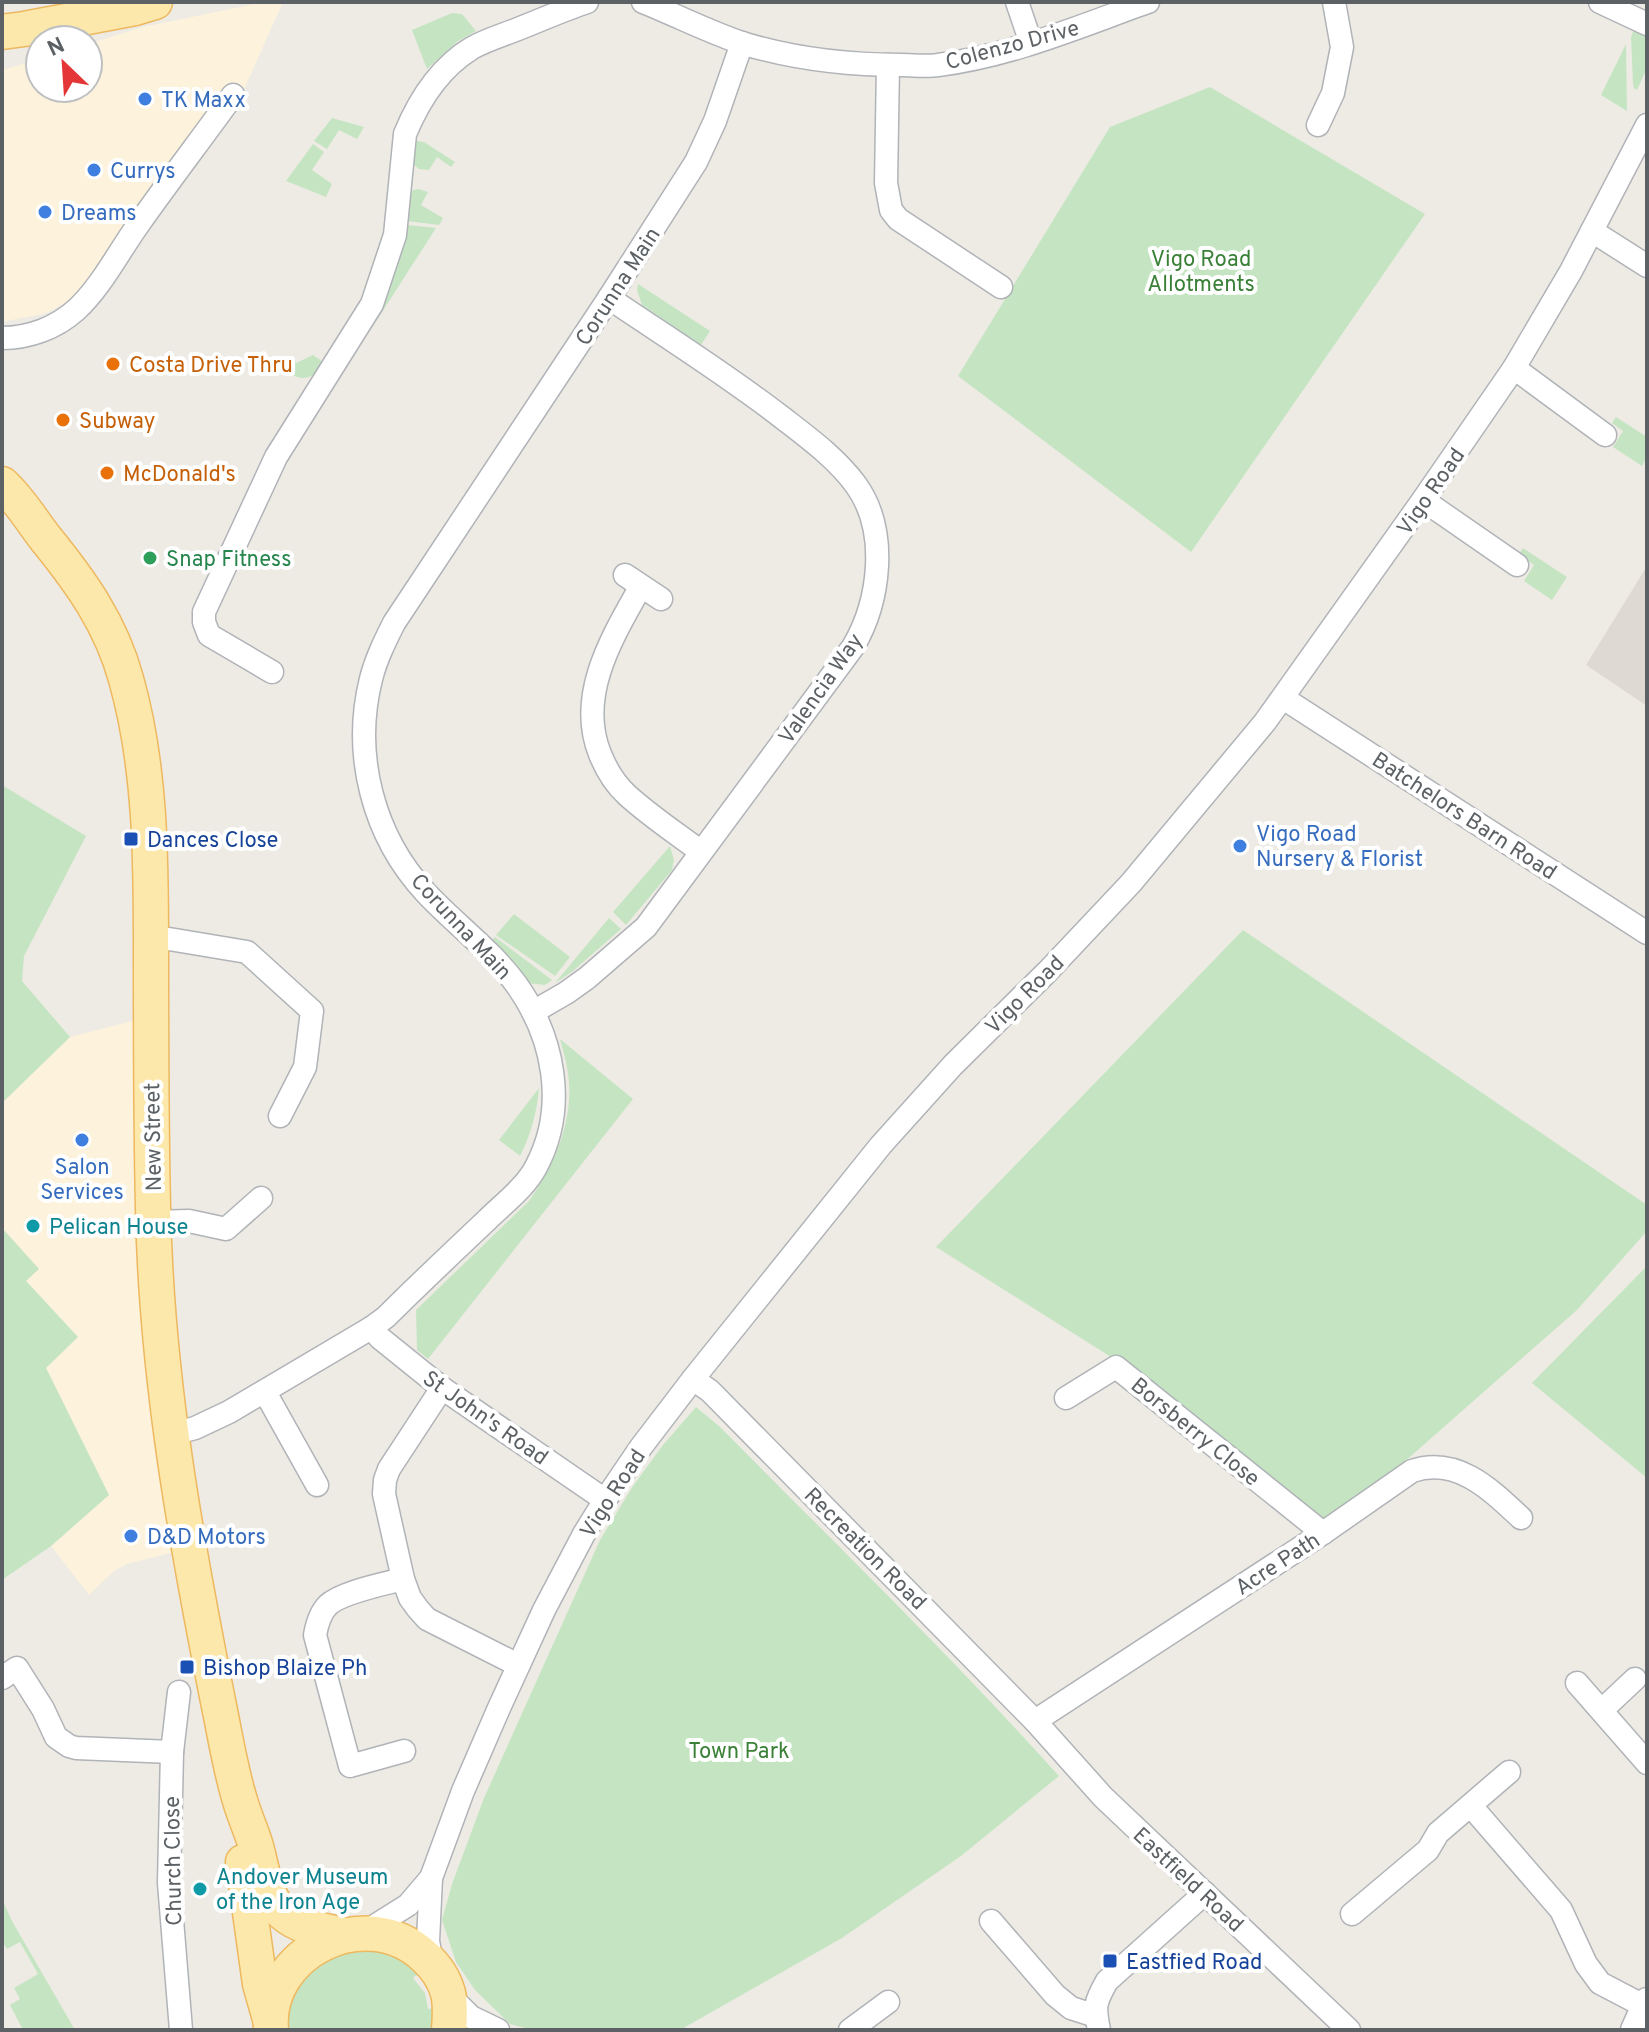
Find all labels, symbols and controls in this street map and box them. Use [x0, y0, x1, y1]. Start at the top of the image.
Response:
street label: Colenzo Drive [943, 16, 1082, 77]
north arrow [24, 24, 104, 104]
text: N [44, 33, 69, 64]
place label: TK Maxx [161, 88, 246, 115]
marker: TK Maxx [136, 90, 154, 108]
place label: Currys [110, 159, 176, 186]
marker: Currys [85, 161, 103, 179]
place label: Dreams [61, 201, 137, 228]
marker: Dreams [36, 203, 54, 221]
street label: Corunna Main [571, 223, 667, 352]
park label: Vigo Road Allotments [1147, 247, 1255, 299]
place label: Costa Drive Thru [129, 353, 293, 380]
marker: Costa Drive Thru [104, 355, 122, 373]
place label: Subway [79, 409, 155, 436]
marker: Subway [54, 411, 72, 429]
street label: Vigo Road [1392, 443, 1472, 541]
place label: McDonald's [123, 462, 236, 489]
marker: McDonald's [98, 464, 116, 482]
place label: Snap Fitness [166, 547, 292, 574]
marker: Snap Fitness [141, 549, 159, 567]
street label: Valencia Way [774, 629, 870, 750]
street label: Batchelors Barn Road [1366, 747, 1561, 887]
place label: Vigo Road Nursery & Florist [1256, 822, 1423, 874]
place label: Dances Close [147, 828, 278, 855]
marker: Dances Close [122, 830, 140, 848]
marker: Vigo Road Nursery & Florist [1231, 837, 1249, 855]
street label: Corunna Main [404, 869, 516, 987]
street label: Vigo Road [981, 951, 1071, 1041]
street label: New Street [140, 1082, 169, 1192]
marker: Salon Services [73, 1131, 91, 1149]
place label: Salon Services [40, 1155, 124, 1207]
place label: Pelican House [49, 1215, 188, 1242]
marker: Pelican House [24, 1217, 42, 1235]
street label: St John's Road [417, 1366, 552, 1472]
street label: Borsberry Close [1124, 1373, 1264, 1493]
street label: Vigo Road [575, 1445, 653, 1544]
street label: Recreation Road [797, 1483, 931, 1617]
place label: D&D Motors [147, 1525, 266, 1552]
marker: D&D Motors [122, 1527, 140, 1545]
street label: Acre Path [1231, 1528, 1326, 1602]
place label: Bishop Blaize Ph [203, 1656, 367, 1683]
marker: Bishop Blaize Ph [178, 1658, 196, 1676]
park label: Town Park [688, 1739, 790, 1766]
street label: Church Close [160, 1796, 189, 1926]
street label: Eastfield Road [1126, 1823, 1248, 1939]
place label: Andover Museum of the Iron Age [216, 1865, 388, 1917]
marker: Andover Museum of the Iron Age [191, 1880, 209, 1898]
place label: Eastfied Road [1126, 1950, 1262, 1977]
marker: Eastfied Road [1101, 1952, 1119, 1970]

